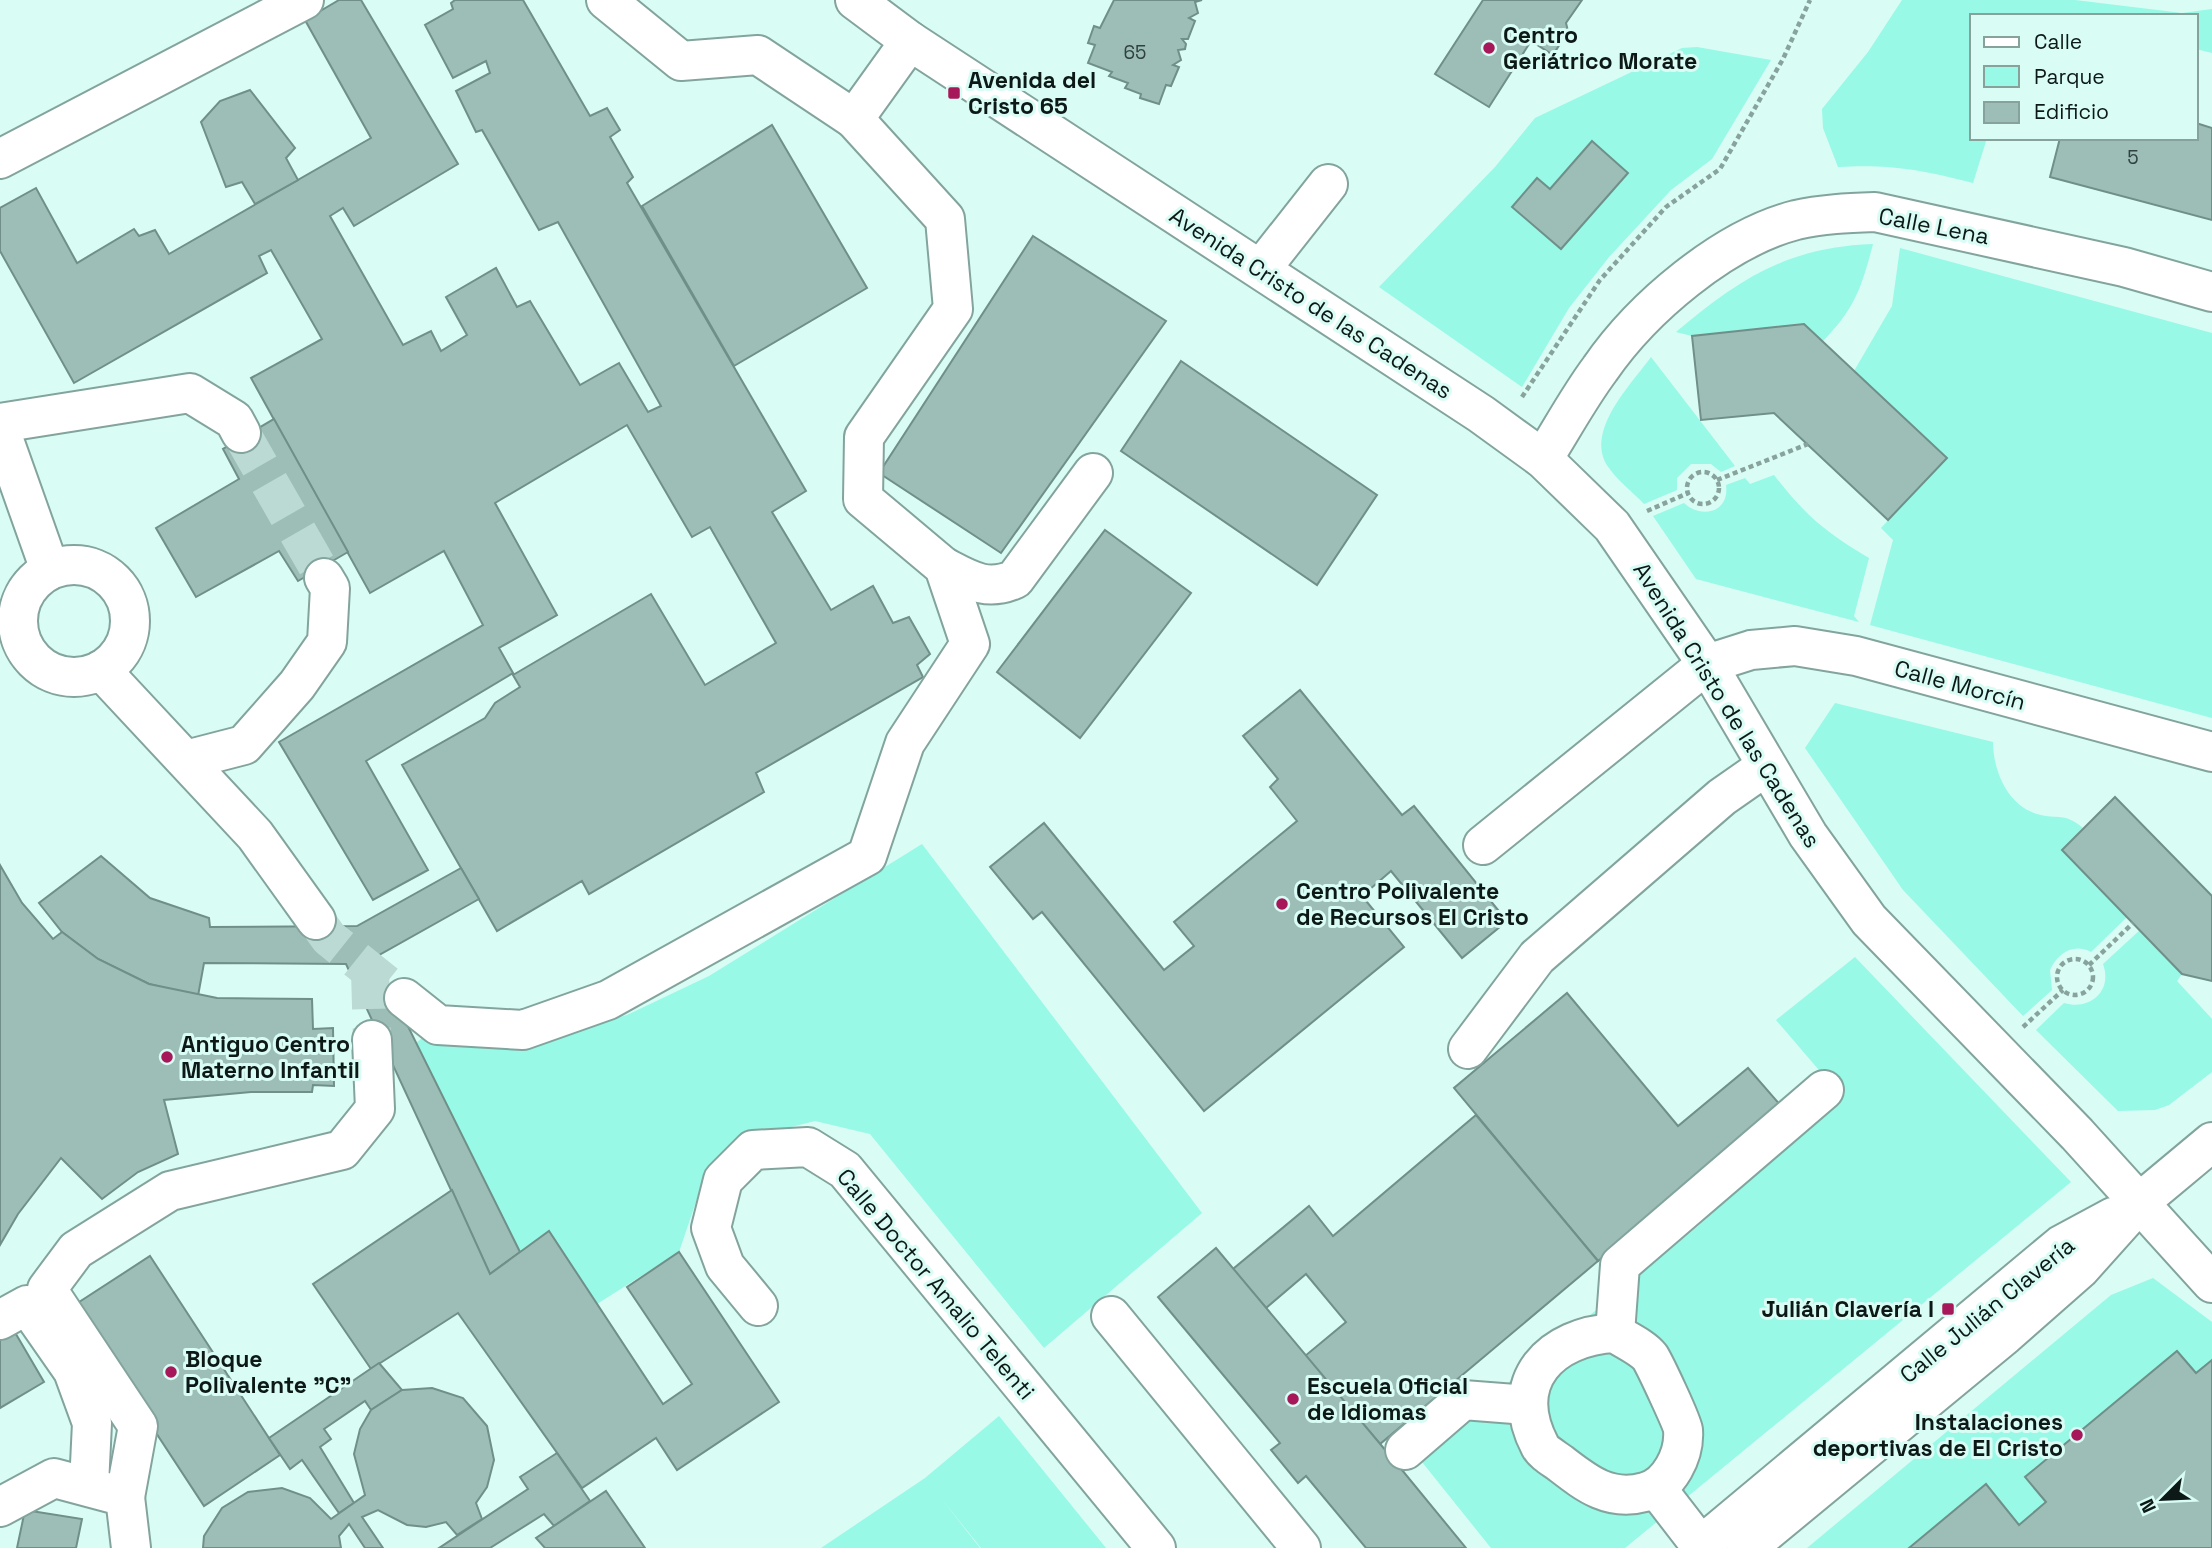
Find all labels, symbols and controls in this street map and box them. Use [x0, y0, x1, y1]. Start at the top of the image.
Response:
legend [1970, 14, 2198, 140]
place label: Centro Geriátrico Morate [1503, 20, 1697, 76]
text: Calle [2034, 28, 2082, 55]
house number: 65 [1123, 40, 1147, 65]
marker: Centro Geriátrico Morate [1481, 40, 1497, 56]
text: Parque [2034, 63, 2105, 90]
place label: Avenida del Cristo 65 [968, 65, 1096, 121]
marker: Avenida del Cristo 65 [946, 85, 962, 101]
text: Edificio [2034, 98, 2109, 125]
house number: 5 [2127, 145, 2139, 170]
street label: Avenida Cristo de las Cadenas [1164, 200, 1458, 406]
street label: Calle Lena [1876, 201, 1992, 251]
street label: Avenida Cristo de las Cadenas [1627, 557, 1827, 853]
street label: Calle Morcín [1891, 653, 2029, 717]
place label: Centro Polivalente de Recursos El Cristo [1296, 876, 1529, 932]
marker: Centro Polivalente de Recursos El Cristo [1274, 896, 1290, 912]
place label: Antiguo Centro Materno Infantil [181, 1029, 360, 1085]
marker: Antiguo Centro Materno Infantil [159, 1049, 175, 1065]
street label: Calle Doctor Amalio Telenti [830, 1162, 1042, 1406]
street label: Calle Julián Clavería [1893, 1230, 2081, 1390]
place label: Julián Clavería I [1761, 1294, 1934, 1324]
marker: Julián Clavería I [1940, 1301, 1956, 1317]
place label: Bloque Polivalente "C" [185, 1344, 351, 1400]
marker: Bloque Polivalente "C" [163, 1364, 179, 1380]
place label: Escuela Oficial de Idiomas [1307, 1371, 1468, 1427]
marker: Escuela Oficial de Idiomas [1285, 1391, 1301, 1407]
place label: Instalaciones deportivas de El Cristo [1813, 1407, 2063, 1463]
marker: Instalaciones deportivas de El Cristo [2069, 1427, 2085, 1443]
north arrow [2128, 1464, 2198, 1534]
text: N [2134, 1495, 2162, 1517]

